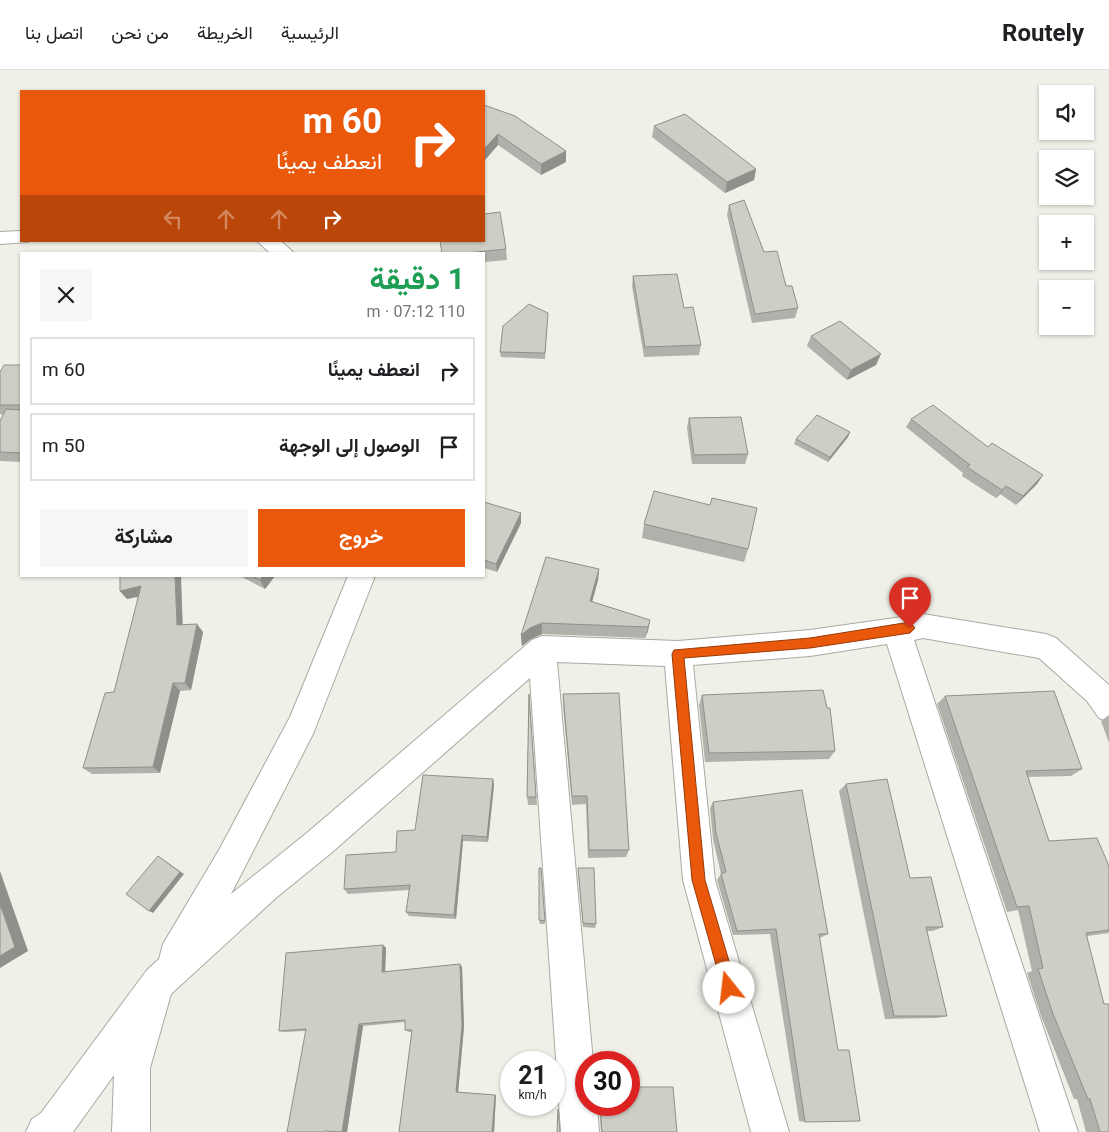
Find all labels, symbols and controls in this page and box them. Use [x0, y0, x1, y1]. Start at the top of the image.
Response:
text: Routely [1002, 16, 1084, 54]
text: اتصل بنا [25, 21, 83, 49]
text: من نحن [111, 21, 169, 49]
text: الخريطة [197, 21, 253, 49]
text: الرئيسية [281, 21, 339, 49]
map controls [1039, 85, 1094, 335]
button: sound [1039, 85, 1094, 140]
text: 60 m [303, 97, 382, 152]
icon: right [400, 110, 465, 175]
text: انعطف يمينًا [276, 146, 382, 181]
button: layers [1039, 150, 1094, 205]
icon: left [159, 205, 187, 233]
icon: ahead [212, 205, 240, 233]
icon: ahead [265, 205, 293, 233]
icon: right [318, 205, 346, 233]
button: + [1039, 215, 1094, 270]
text: 1 دقيقة [369, 258, 465, 305]
button: close [40, 269, 92, 321]
button: − [1039, 280, 1094, 335]
text: 110 m · 07:12 [367, 301, 465, 326]
text: 60 m [42, 357, 85, 386]
text: انعطف يمينًا [328, 357, 420, 386]
icon: right [435, 357, 463, 385]
text: 50 m [42, 433, 85, 462]
text: الوصول إلى الوجهة [279, 433, 420, 462]
icon: arrive [435, 433, 463, 461]
button: مشاركة [40, 509, 248, 567]
button: خروج [258, 509, 465, 567]
pin [889, 577, 931, 628]
icon: arrive [896, 584, 924, 612]
position arrow [702, 961, 754, 1013]
speed limit sign: 30 [575, 1051, 640, 1116]
text: 21 [518, 1058, 547, 1097]
text: km/h [518, 1087, 547, 1105]

